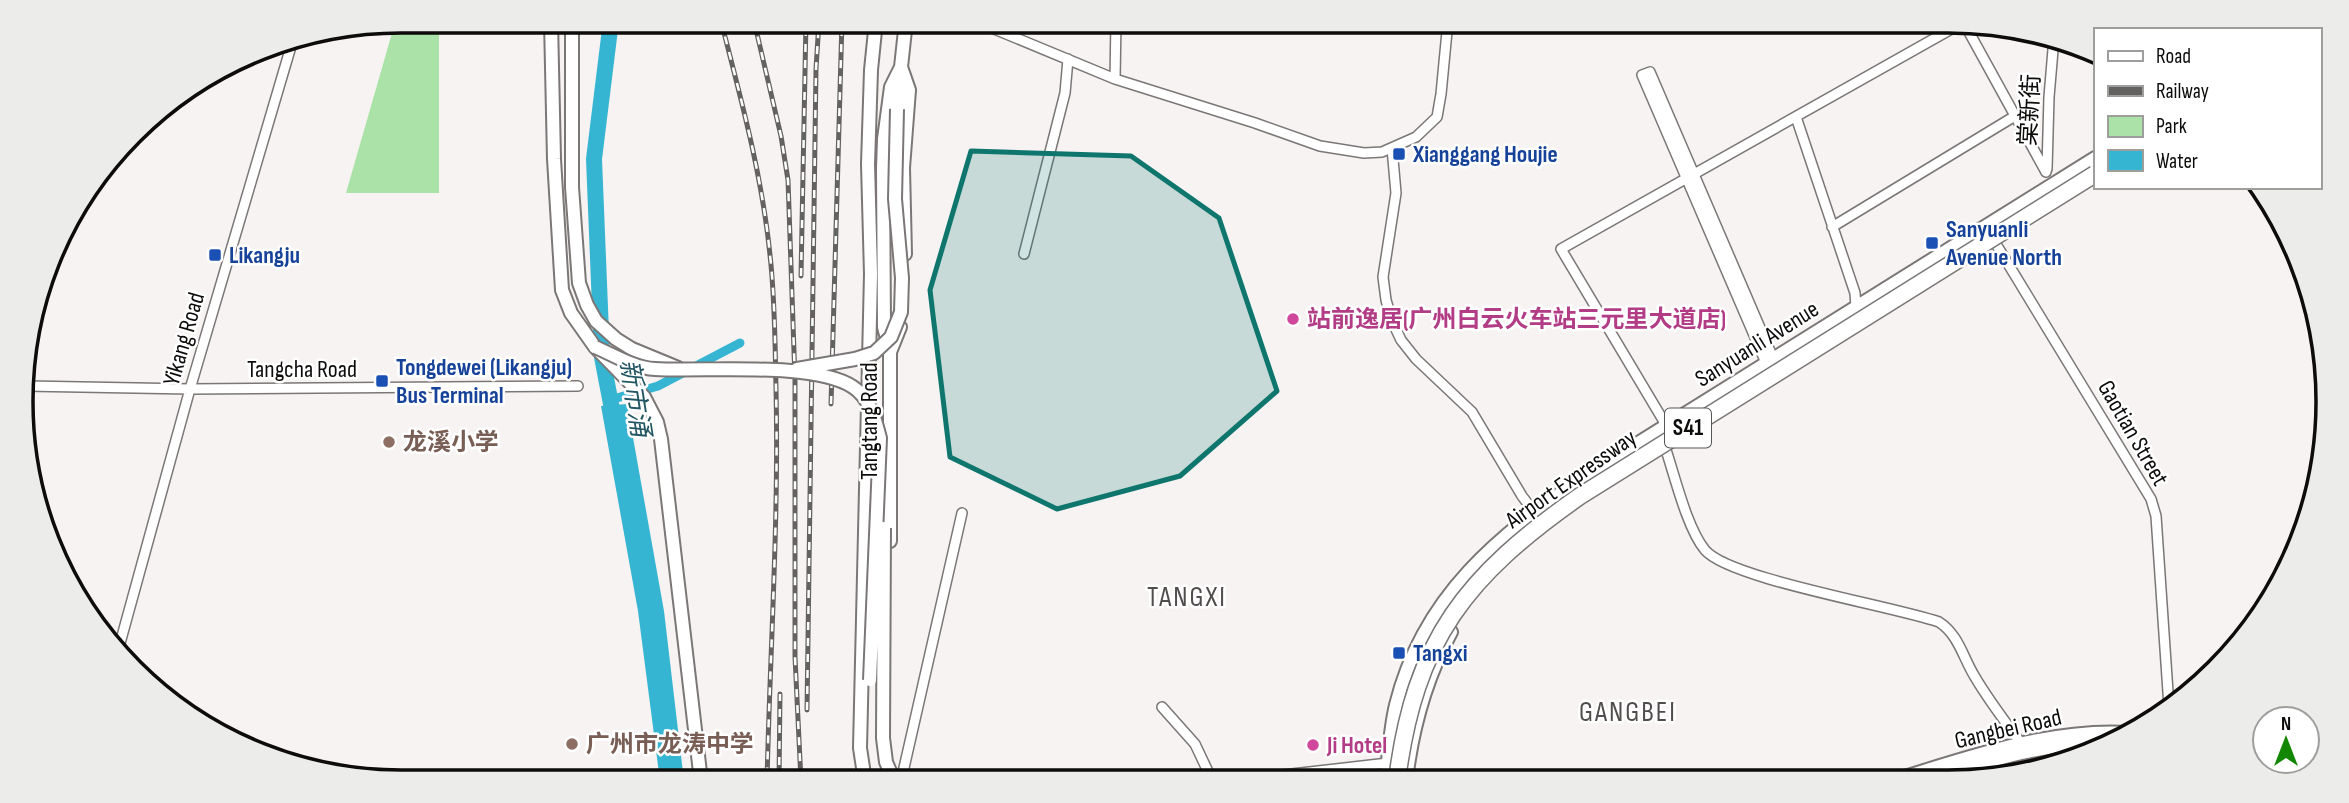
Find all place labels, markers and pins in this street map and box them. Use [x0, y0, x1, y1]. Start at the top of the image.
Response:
place label: Xianggang Houjie [1412, 140, 1558, 169]
marker: Xianggang Houjie [1391, 146, 1407, 162]
place label: Sanyuanli Avenue North [1945, 215, 2062, 272]
marker: Sanyuanli Avenue North [1924, 235, 1940, 251]
place label: Likangju [229, 241, 300, 270]
marker: Likangju [207, 247, 223, 263]
place label: 站前逸居(广州白云火车站三元里大道店) [1307, 305, 1726, 334]
marker: 站前逸居(广州白云火车站三元里大道店) [1285, 311, 1301, 327]
place label: Tongdewei (Likangju) Bus Terminal [396, 353, 572, 410]
marker: Tongdewei (Likangju) Bus Terminal [374, 373, 390, 389]
place label: 龙溪小学 [403, 428, 499, 457]
marker: 龙溪小学 [381, 434, 397, 450]
place label: Tangxi [1413, 639, 1468, 668]
marker: Tangxi [1391, 645, 1407, 661]
place label: 广州市龙涛中学 [586, 730, 754, 759]
place label: Ji Hotel [1326, 731, 1387, 760]
marker: 广州市龙涛中学 [564, 736, 580, 752]
marker: Ji Hotel [1305, 737, 1321, 753]

